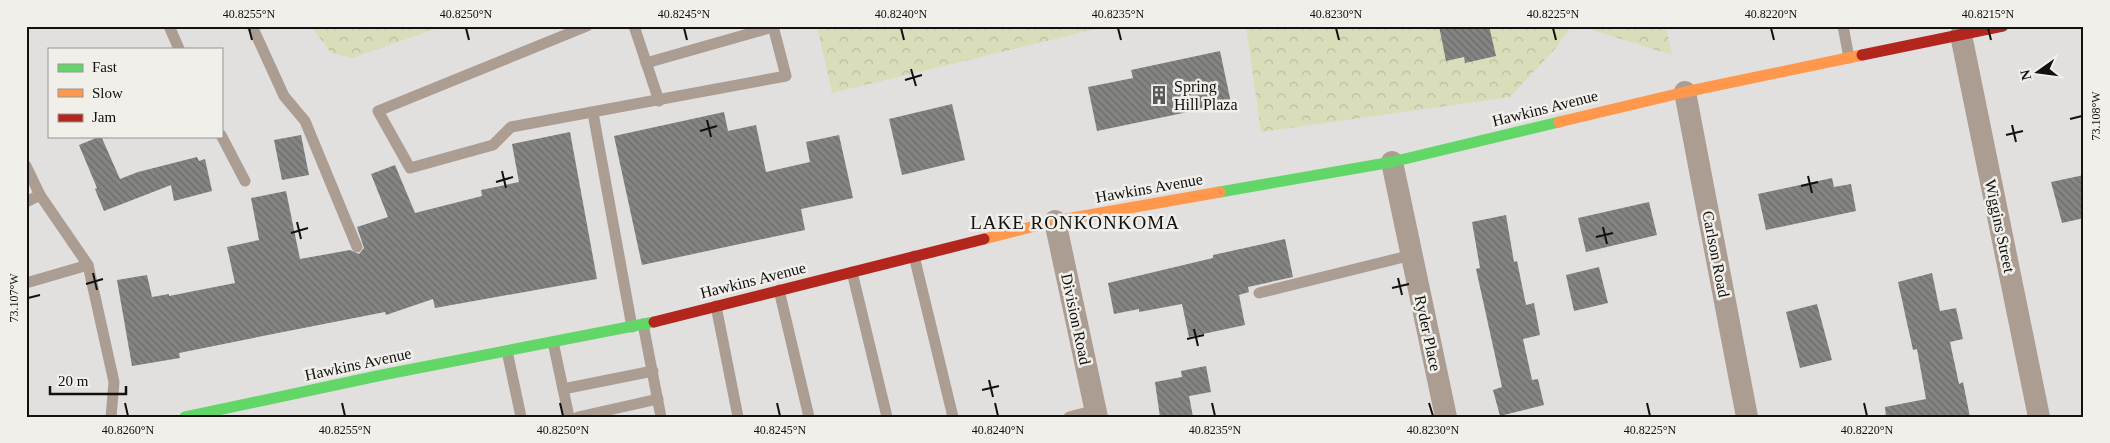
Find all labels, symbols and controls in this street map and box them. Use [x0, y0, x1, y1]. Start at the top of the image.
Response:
text: 40.8255°N [223, 7, 276, 21]
text: 40.8250°N [440, 7, 493, 21]
text: 40.8245°N [658, 7, 711, 21]
text: 40.8240°N [875, 7, 928, 21]
text: 40.8235°N [1092, 7, 1145, 21]
text: 40.8230°N [1310, 7, 1363, 21]
text: 40.8225°N [1527, 7, 1580, 21]
text: 40.8220°N [1745, 7, 1798, 21]
text: 40.8215°N [1962, 7, 2015, 21]
legend [48, 48, 222, 138]
north arrow [2012, 48, 2062, 98]
text: Fast [92, 59, 118, 75]
text: N [2017, 68, 2034, 82]
place label: Spring Hill Plaza [1174, 78, 1238, 113]
building icon: Spring Hill Plaza [1148, 84, 1170, 106]
text: Slow [92, 85, 123, 101]
street label: Hawkins Avenue [1490, 87, 1600, 129]
text: 73.108°W [2089, 91, 2103, 141]
text: Jam [92, 109, 116, 125]
street label: Hawkins Avenue [1094, 170, 1204, 206]
street label: Wiggins Street [1981, 178, 2018, 275]
street label: Carlson Road [1699, 209, 1733, 299]
district label: LAKE RONKONKOMA [970, 212, 1180, 233]
street label: Hawkins Avenue [698, 259, 808, 301]
street label: Division Road [1058, 272, 1094, 366]
text: 73.107°W [7, 273, 21, 323]
street label: Ryder Place [1411, 294, 1444, 373]
street label: Hawkins Avenue [303, 344, 413, 384]
scale bar [50, 363, 126, 395]
text: 20 m [58, 373, 89, 389]
text: 40.8260°N [102, 423, 155, 437]
text: 40.8255°N [319, 423, 372, 437]
text: 40.8250°N [537, 423, 590, 437]
text: 40.8245°N [754, 423, 807, 437]
text: 40.8240°N [972, 423, 1025, 437]
text: 40.8235°N [1189, 423, 1242, 437]
text: 40.8230°N [1407, 423, 1460, 437]
text: 40.8225°N [1624, 423, 1677, 437]
text: 40.8220°N [1841, 423, 1894, 437]

